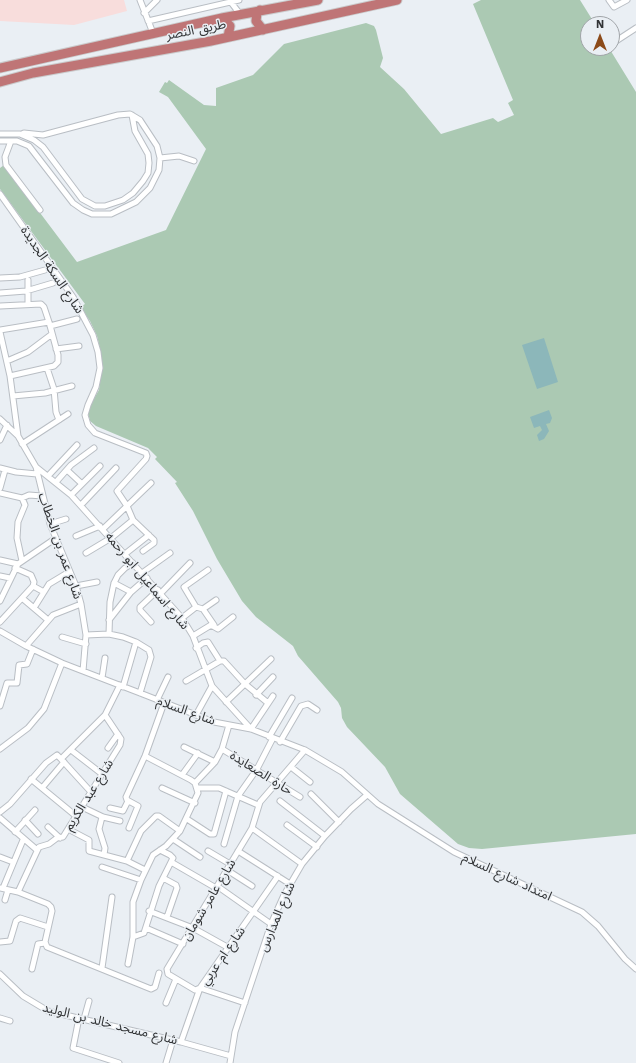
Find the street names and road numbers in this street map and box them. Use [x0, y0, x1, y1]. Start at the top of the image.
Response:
street label: طريق النصر [165, 17, 227, 43]
street label: شارع السكة الجديدة [17, 223, 87, 317]
street label: شارع عمر بن الخطاب [34, 491, 86, 601]
street label: شارع اسماعيل ابو رحمه [102, 529, 192, 633]
street label: شارع السلام [154, 693, 218, 729]
street label: حارة الصعايدة [227, 748, 295, 798]
street label: شارع عبد الكريم [61, 756, 117, 834]
street label: امتداد شارع السلام [460, 849, 554, 905]
street label: شارع عامر شومان [179, 856, 239, 944]
street label: شارع المدارس [255, 880, 299, 954]
street label: شارع ام عربي [197, 924, 249, 988]
street label: شارع مسجد خالد بن الوليد [41, 1000, 179, 1048]

